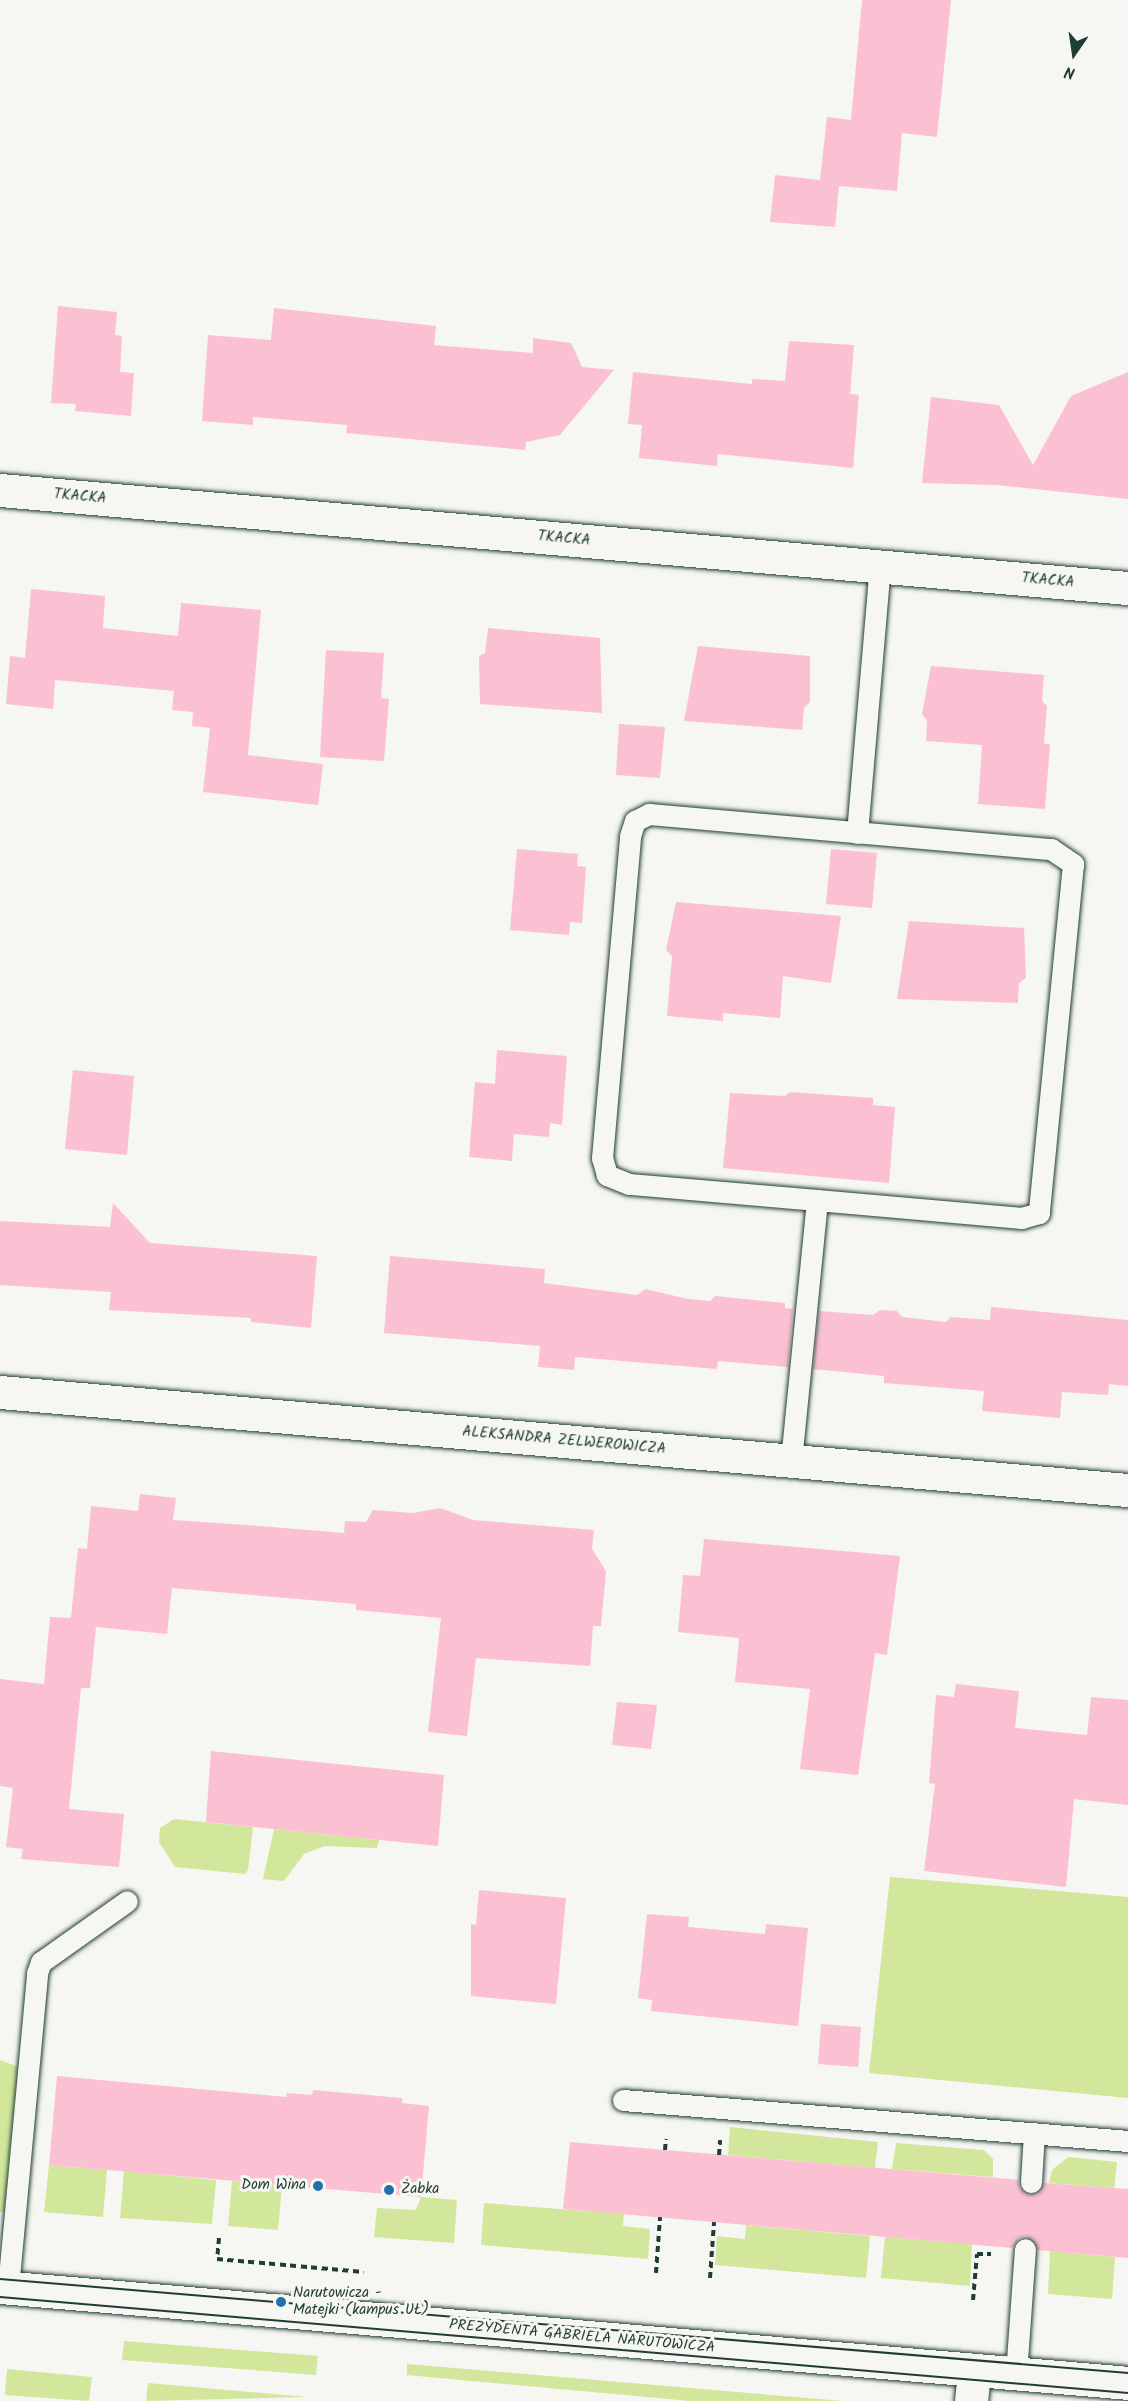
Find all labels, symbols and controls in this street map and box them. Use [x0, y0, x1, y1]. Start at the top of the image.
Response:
north arrow [1044, 24, 1104, 84]
text: N [1062, 59, 1078, 85]
street label: TKACKA [53, 486, 107, 508]
street label: TKACKA [537, 528, 591, 550]
street label: TKACKA [1021, 570, 1075, 592]
street label: ALEKSANDRA ZELWEROWICZA [461, 1423, 667, 1459]
place label: Dom Wina [241, 2177, 306, 2195]
marker: Dom Wina [311, 2179, 325, 2193]
place label: Żabka [401, 2181, 439, 2199]
marker: Żabka [382, 2183, 396, 2197]
place label: Narutowicza - Matejki (kampus UŁ) [293, 2284, 429, 2319]
marker: Narutowicza - Matejki (kampus UŁ) [274, 2295, 288, 2309]
street label: PREZYDENTA GABRIELA NARUTOWICZA [448, 2316, 716, 2358]

